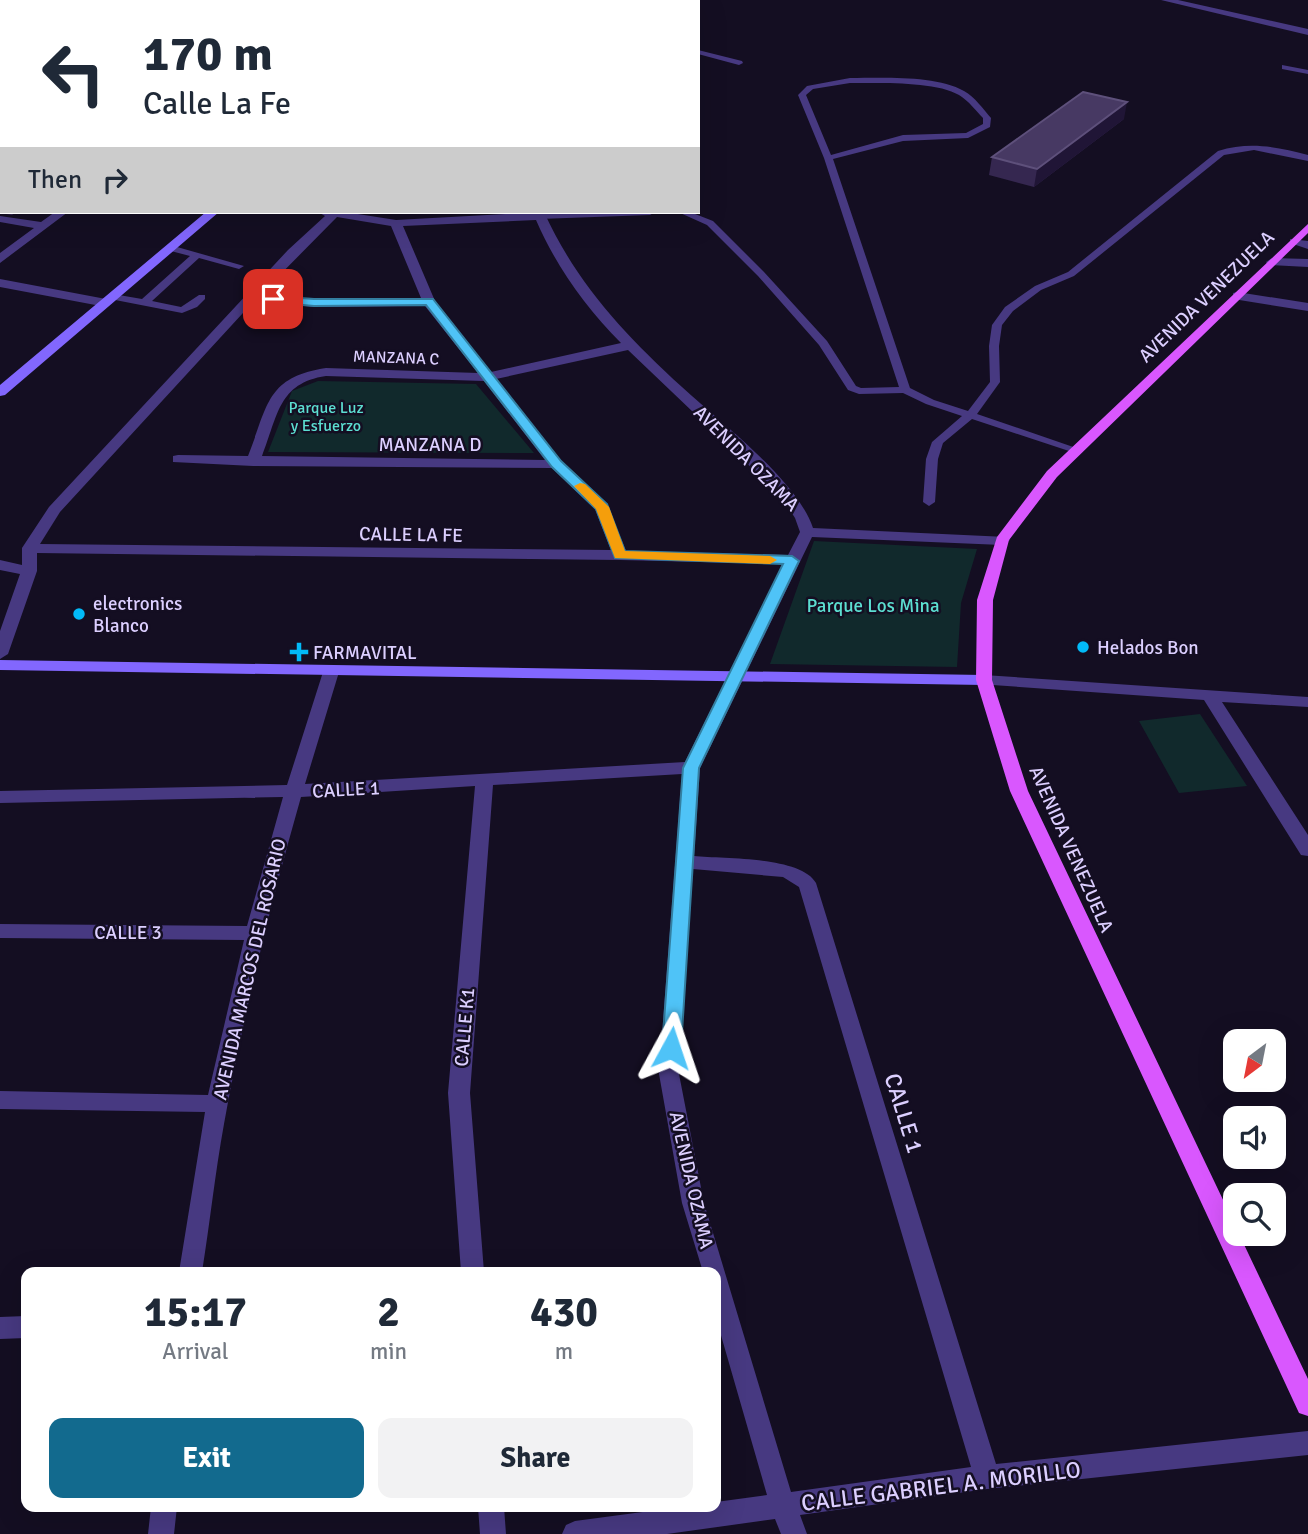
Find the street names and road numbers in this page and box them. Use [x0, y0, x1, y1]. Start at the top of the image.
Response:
street label: AVENIDA VENEZUELA [1134, 225, 1280, 368]
street label: MANZANA C [353, 347, 440, 370]
street label: AVENIDA OZAMA [688, 401, 805, 517]
street label: MANZANA D [378, 433, 482, 457]
street label: CALLE LA FE [359, 522, 463, 548]
street label: AVENIDA VENEZUELA [1024, 763, 1119, 937]
street label: CALLE 1 [312, 776, 381, 804]
street label: AVENIDA MARCOS DEL ROSARIO [208, 836, 292, 1102]
street label: CALLE 3 [94, 921, 162, 945]
street label: CALLE K1 [450, 987, 480, 1068]
street label: CALLE 1 [878, 1070, 929, 1157]
street label: AVENIDA OZAMA [664, 1109, 719, 1252]
street label: CALLE GABRIEL A. MORILLO [800, 1455, 1082, 1518]

